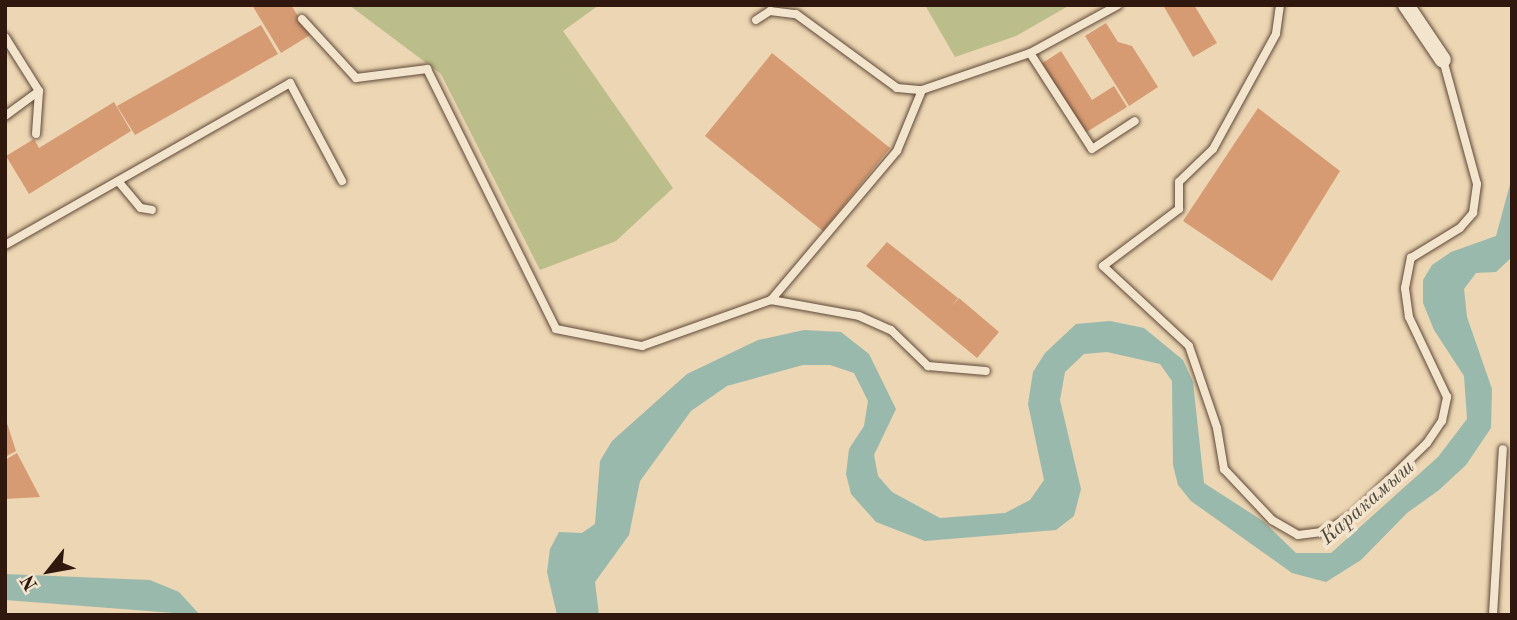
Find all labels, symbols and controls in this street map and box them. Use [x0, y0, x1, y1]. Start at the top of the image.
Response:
water label: Каракамыш [1316, 455, 1420, 551]
north arrow [14, 536, 84, 606]
text: N [19, 571, 42, 593]

